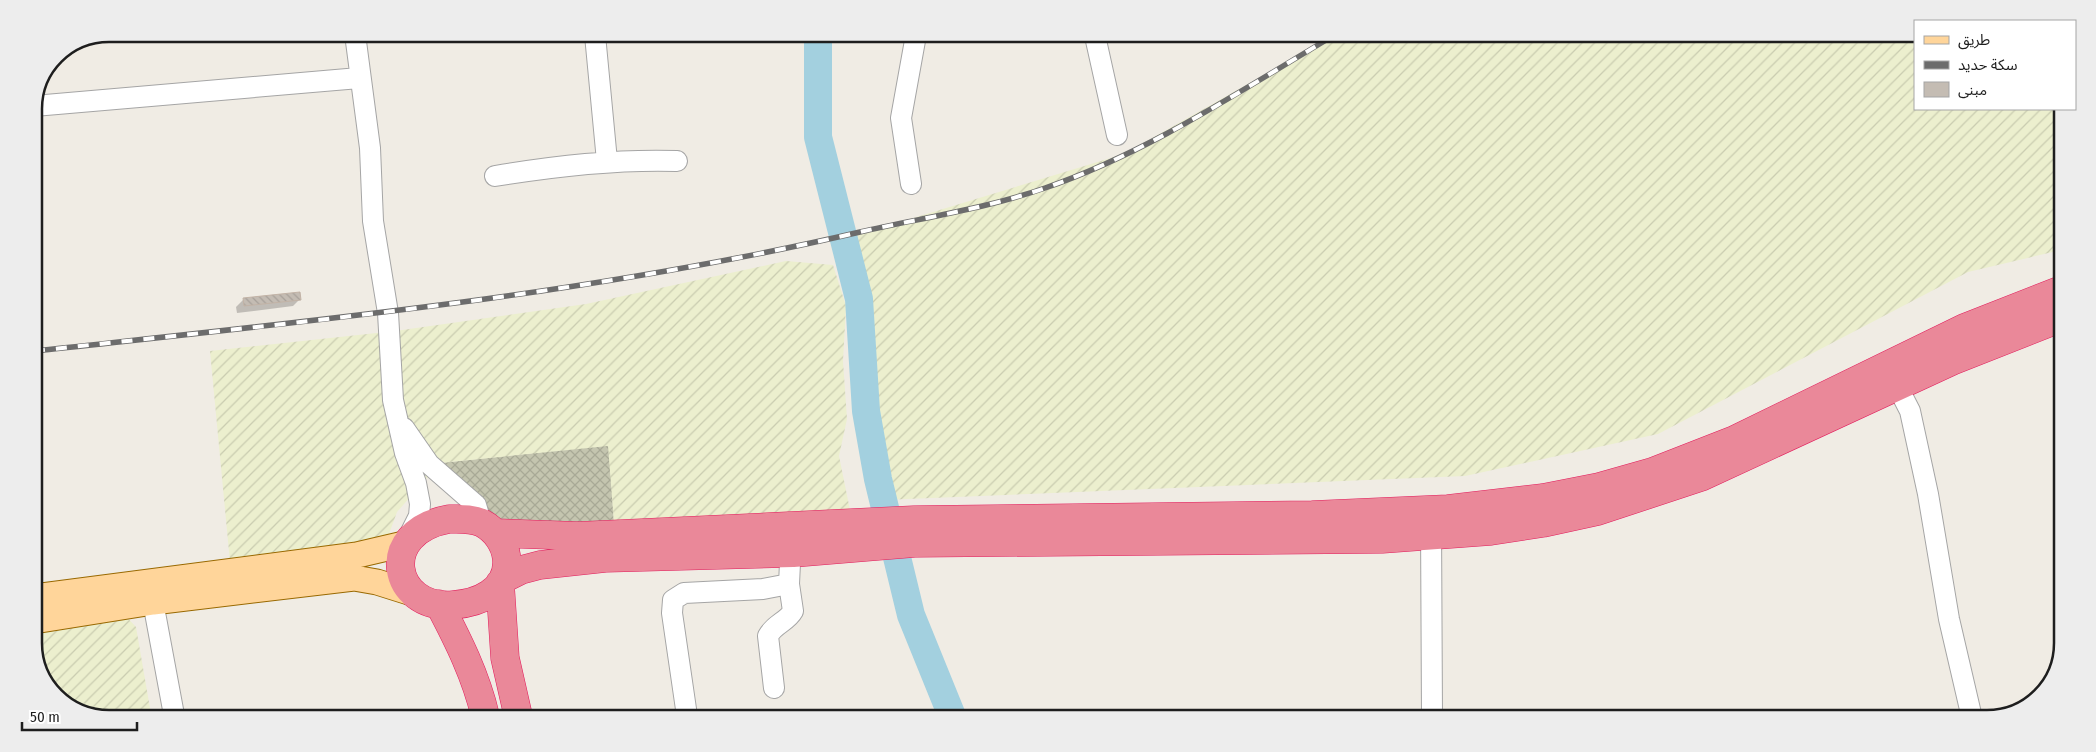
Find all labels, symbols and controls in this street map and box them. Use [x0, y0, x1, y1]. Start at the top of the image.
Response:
legend [1914, 20, 2076, 110]
text: طريق [1958, 31, 1990, 50]
text: سكة حديد [1958, 56, 2018, 74]
text: مبنى [1958, 81, 1987, 99]
scale bar [22, 700, 138, 732]
text: 50 m [30, 708, 60, 726]

